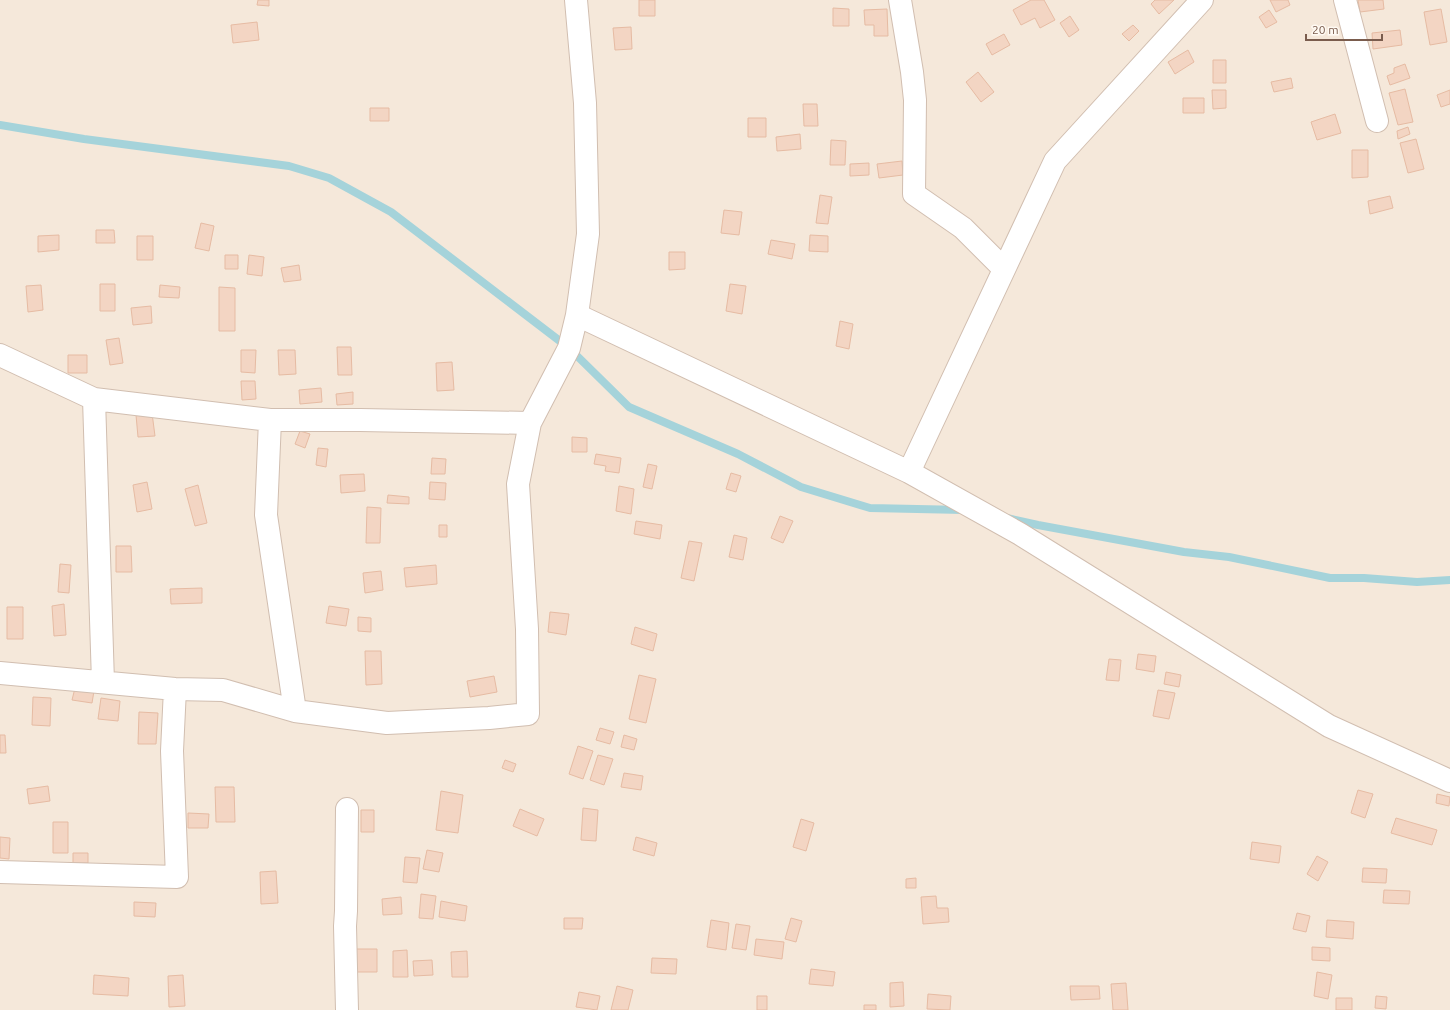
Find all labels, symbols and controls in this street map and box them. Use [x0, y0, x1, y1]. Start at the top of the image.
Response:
scale bar [1306, 16, 1382, 42]
text: 20 m [1312, 23, 1339, 36]

